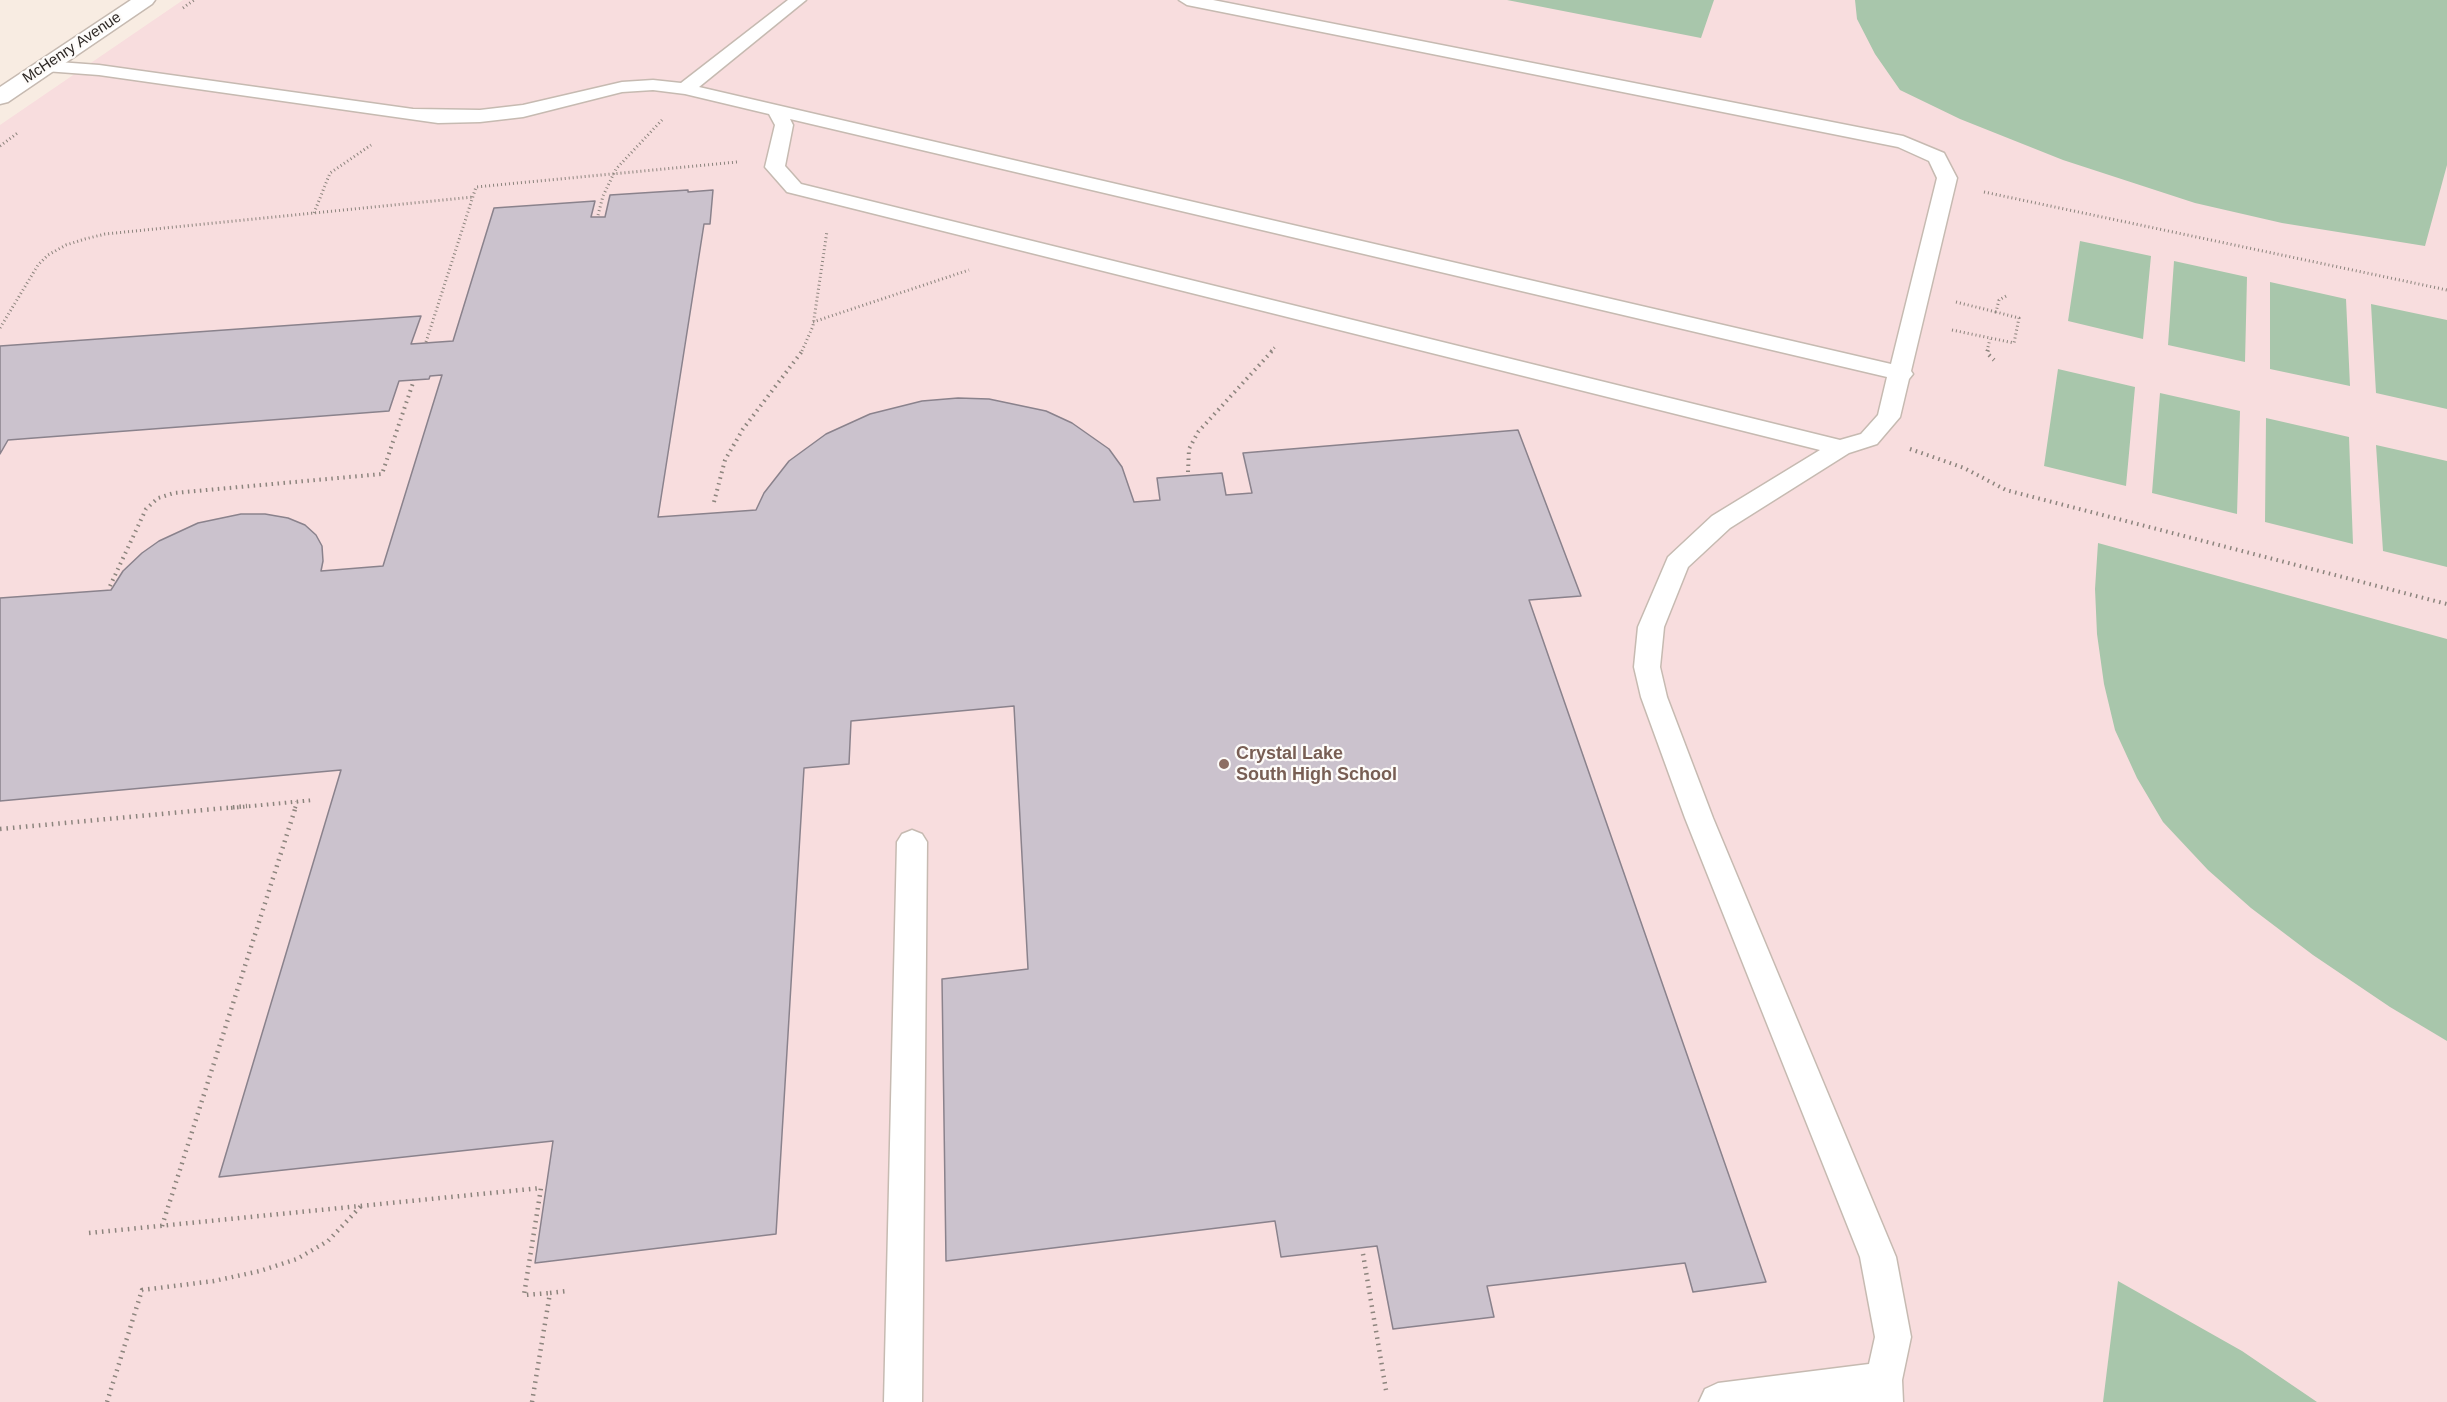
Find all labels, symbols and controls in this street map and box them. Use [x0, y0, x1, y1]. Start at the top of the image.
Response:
street label: McHenry Avenue [19, 8, 125, 88]
place label: Crystal Lake South High School [1236, 743, 1397, 786]
marker: Crystal Lake South High School [1217, 757, 1231, 771]

